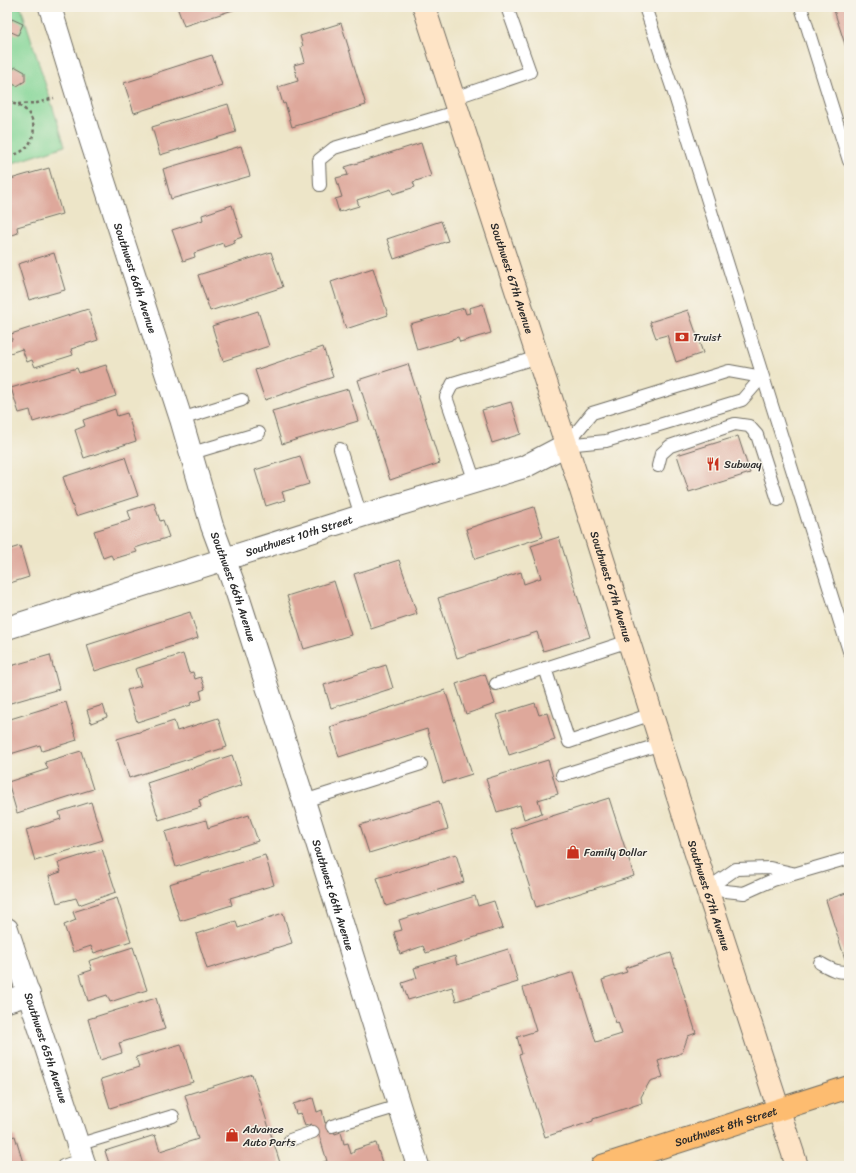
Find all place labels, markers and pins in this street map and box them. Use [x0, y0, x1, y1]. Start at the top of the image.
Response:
place label: Truist [693, 328, 722, 347]
bank icon: Truist [674, 329, 690, 345]
place label: Subway [724, 455, 762, 474]
restaurant icon: Subway [705, 456, 721, 472]
place label: Family Dollar [584, 843, 647, 862]
shop icon: Family Dollar [565, 844, 581, 860]
place label: Advance Auto Parts [242, 1120, 297, 1152]
shop icon: Advance Auto Parts [224, 1127, 240, 1143]

